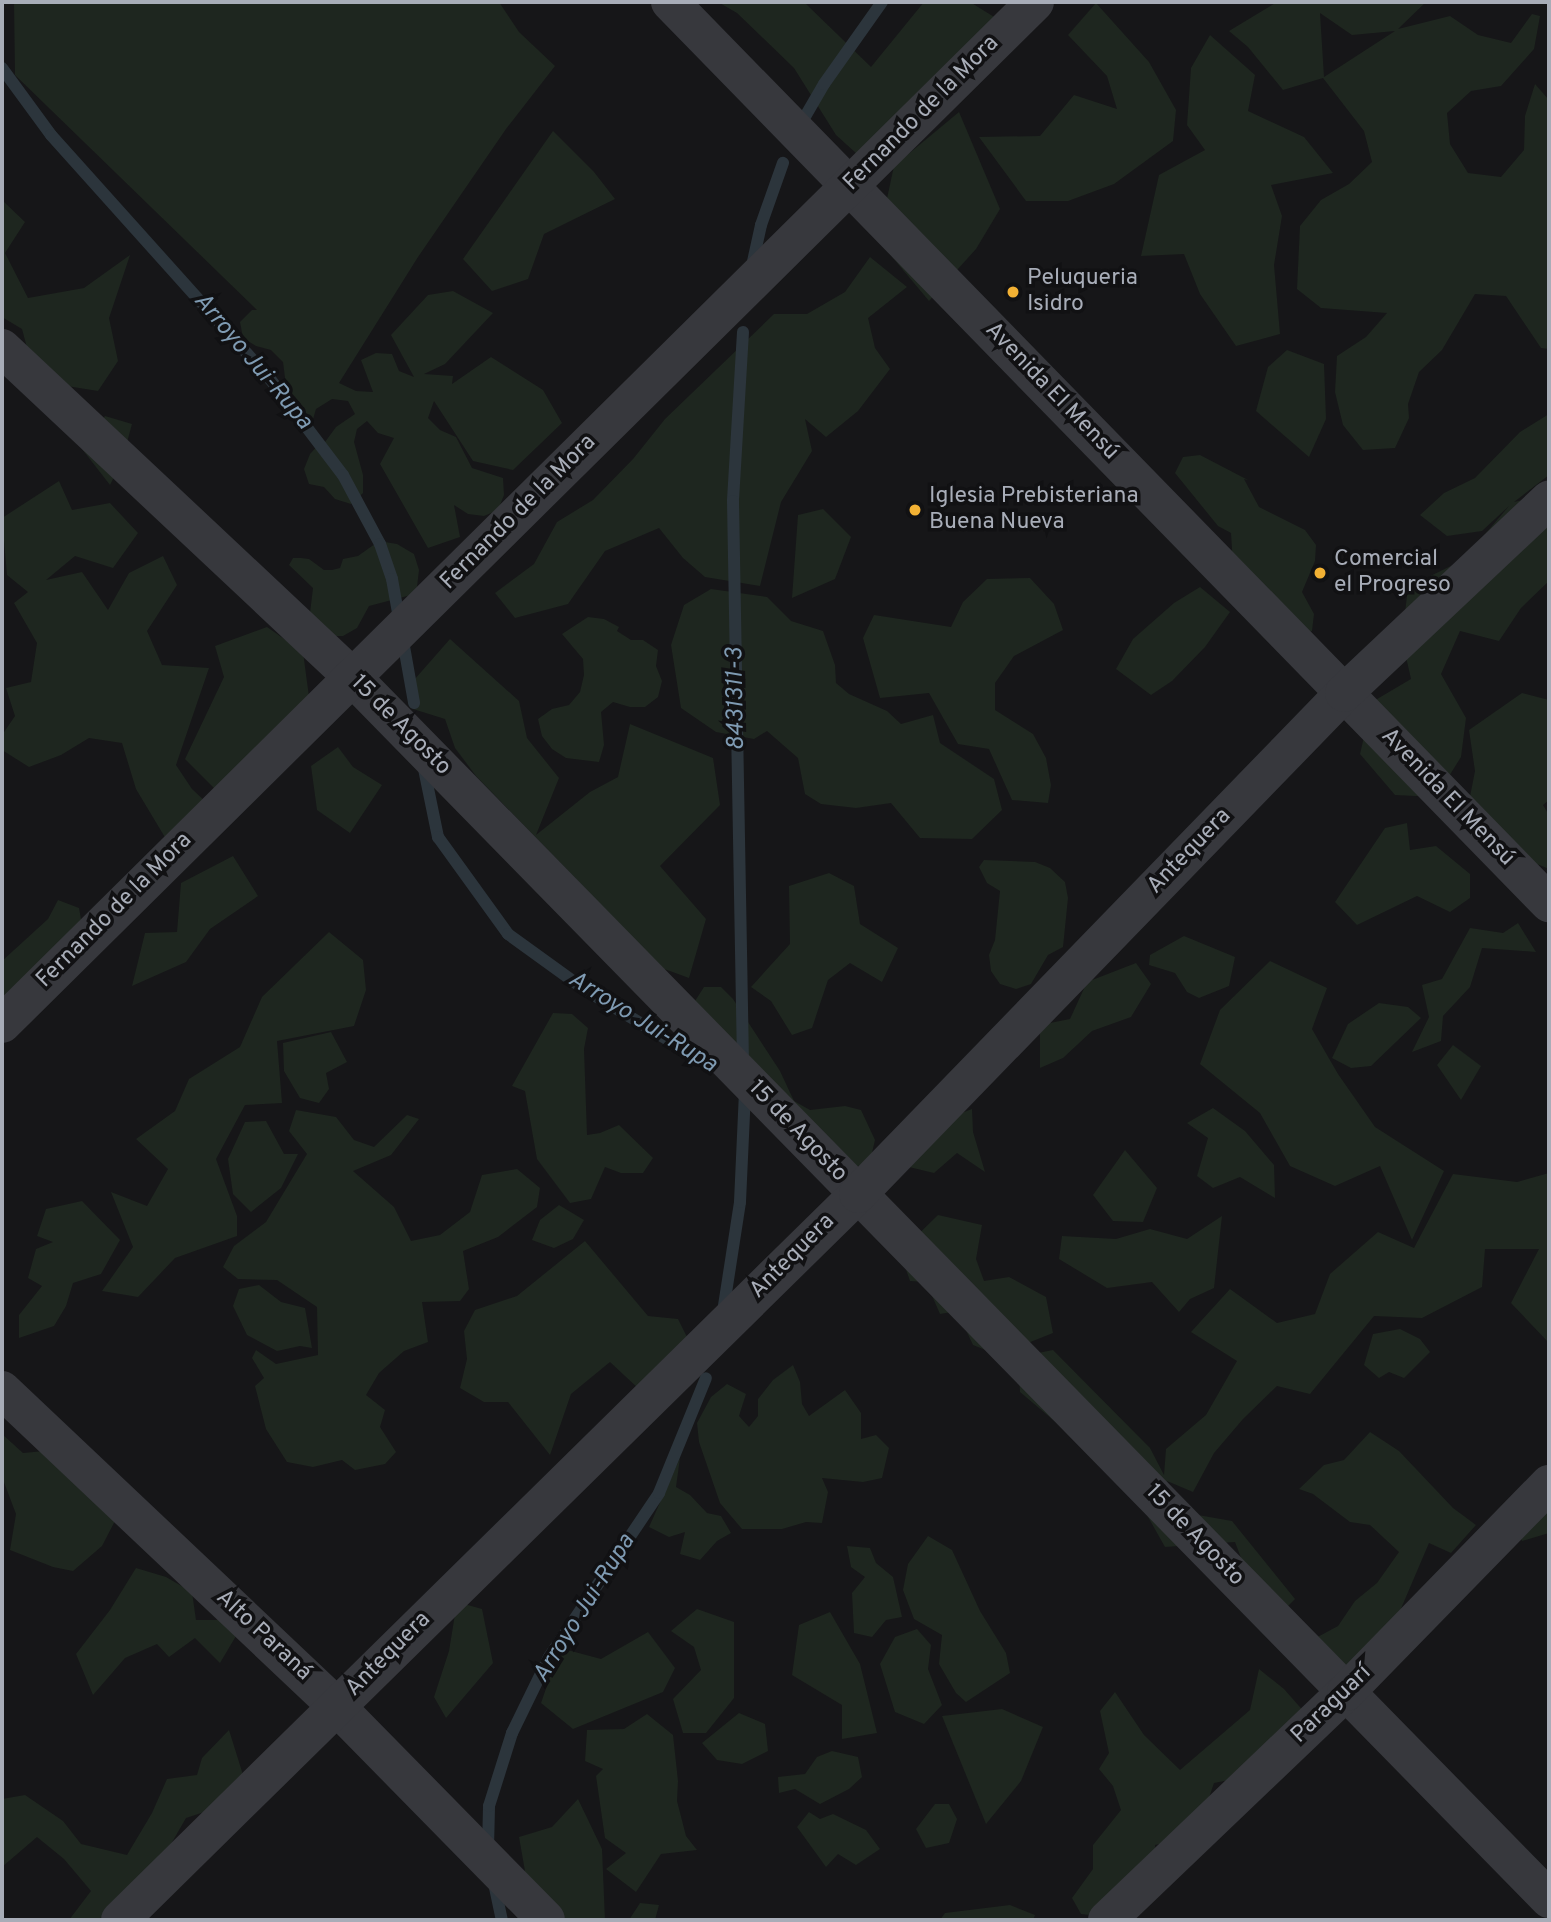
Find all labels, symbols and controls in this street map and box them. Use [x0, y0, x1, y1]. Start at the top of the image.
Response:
street label: Fernando de la Mora [839, 31, 1005, 197]
place label: Peluqueria Isidro [1027, 265, 1138, 319]
marker: Peluqueria Isidro [1005, 284, 1021, 300]
water label: Arroyo Jui-Rupa [186, 288, 318, 436]
street label: Avenida El Mensú [978, 317, 1124, 467]
street label: Fernando de la Mora [436, 430, 602, 596]
place label: Iglesia Prebisteriana Buena Nueva [929, 483, 1139, 537]
marker: Iglesia Prebisteriana Buena Nueva [907, 502, 923, 518]
place label: Comercial el Progreso [1334, 546, 1451, 600]
marker: Comercial el Progreso [1312, 565, 1328, 581]
water label: 8431311-3 [722, 647, 752, 751]
street label: 15 de Agosto [344, 670, 456, 782]
street label: Avenida El Mensú [1374, 723, 1520, 873]
street label: Antequera [1142, 803, 1238, 901]
street label: Fernando de la Mora [32, 828, 198, 994]
water label: Arroyo Jui-Rupa [562, 966, 722, 1080]
street label: 15 de Agosto [741, 1075, 853, 1189]
street label: Antequera [745, 1209, 841, 1305]
street label: 15 de Agosto [1138, 1479, 1250, 1593]
water label: Arroyo Jui-Rupa [528, 1529, 642, 1689]
street label: Alto Paraná [209, 1585, 317, 1687]
street label: Antequera [341, 1607, 437, 1703]
street label: Paraguarí [1286, 1660, 1378, 1750]

